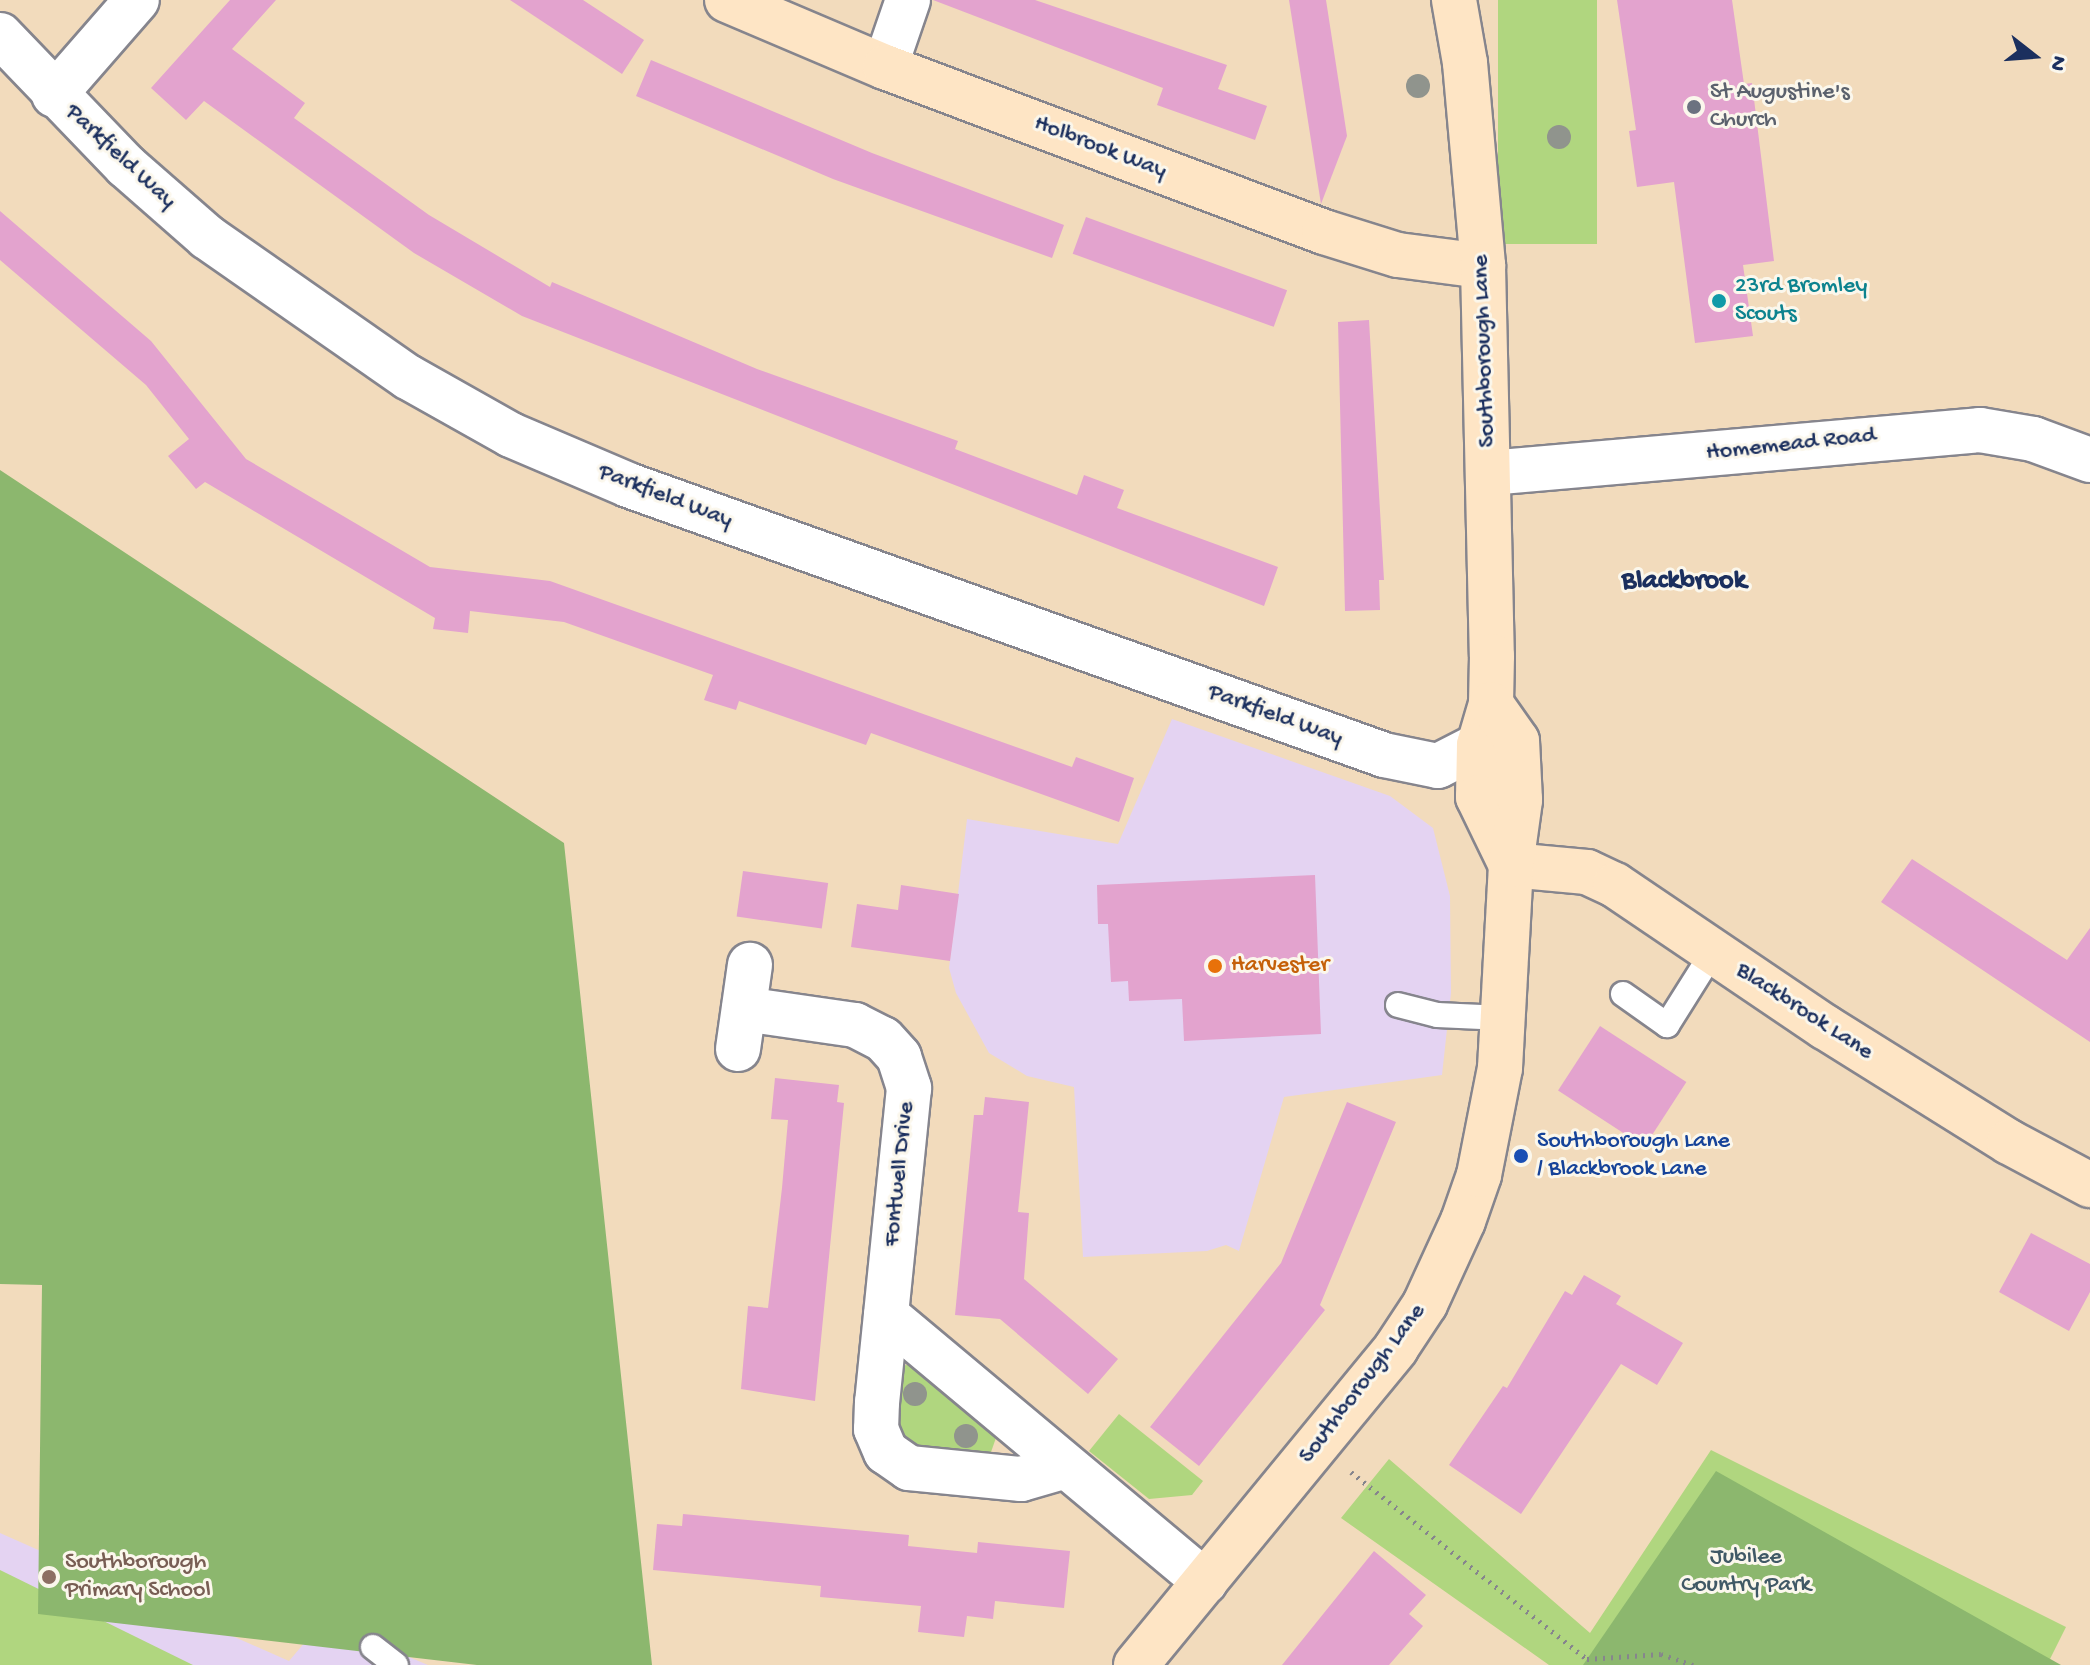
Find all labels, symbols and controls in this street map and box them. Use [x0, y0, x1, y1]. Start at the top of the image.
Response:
north arrow [1994, 16, 2074, 96]
text: N [2042, 52, 2071, 74]
place label: St Augustine's Church [1710, 79, 1850, 135]
street label: Parkfield Way [59, 98, 181, 216]
marker: St Augustine's Church [1685, 98, 1703, 116]
street label: Holbrook Way [1030, 110, 1170, 186]
street label: Southborough Lane [1467, 254, 1503, 448]
place label: 23rd Bromley Scouts [1735, 273, 1867, 329]
marker: 23rd Bromley Scouts [1710, 292, 1728, 310]
street label: Homemead Road [1705, 422, 1877, 468]
street label: Parkfield Way [594, 458, 736, 536]
district label: Blackbrook [1622, 565, 1746, 599]
street label: Parkfield Way [1204, 678, 1346, 754]
place label: Harvester [1231, 952, 1329, 980]
marker: Harvester [1206, 957, 1224, 975]
street label: Blackbrook Lane [1730, 957, 1878, 1067]
street label: Fontwell Drive [878, 1100, 922, 1248]
place label: Southborough Lane / Blackbrook Lane [1537, 1128, 1730, 1184]
marker: Southborough Lane / Blackbrook Lane [1512, 1147, 1530, 1165]
street label: Southborough Lane [1293, 1298, 1433, 1470]
park label: Jubilee Country Park [1681, 1544, 1811, 1600]
place label: Southborough Primary School [65, 1549, 211, 1605]
marker: Southborough Primary School [40, 1568, 58, 1586]

